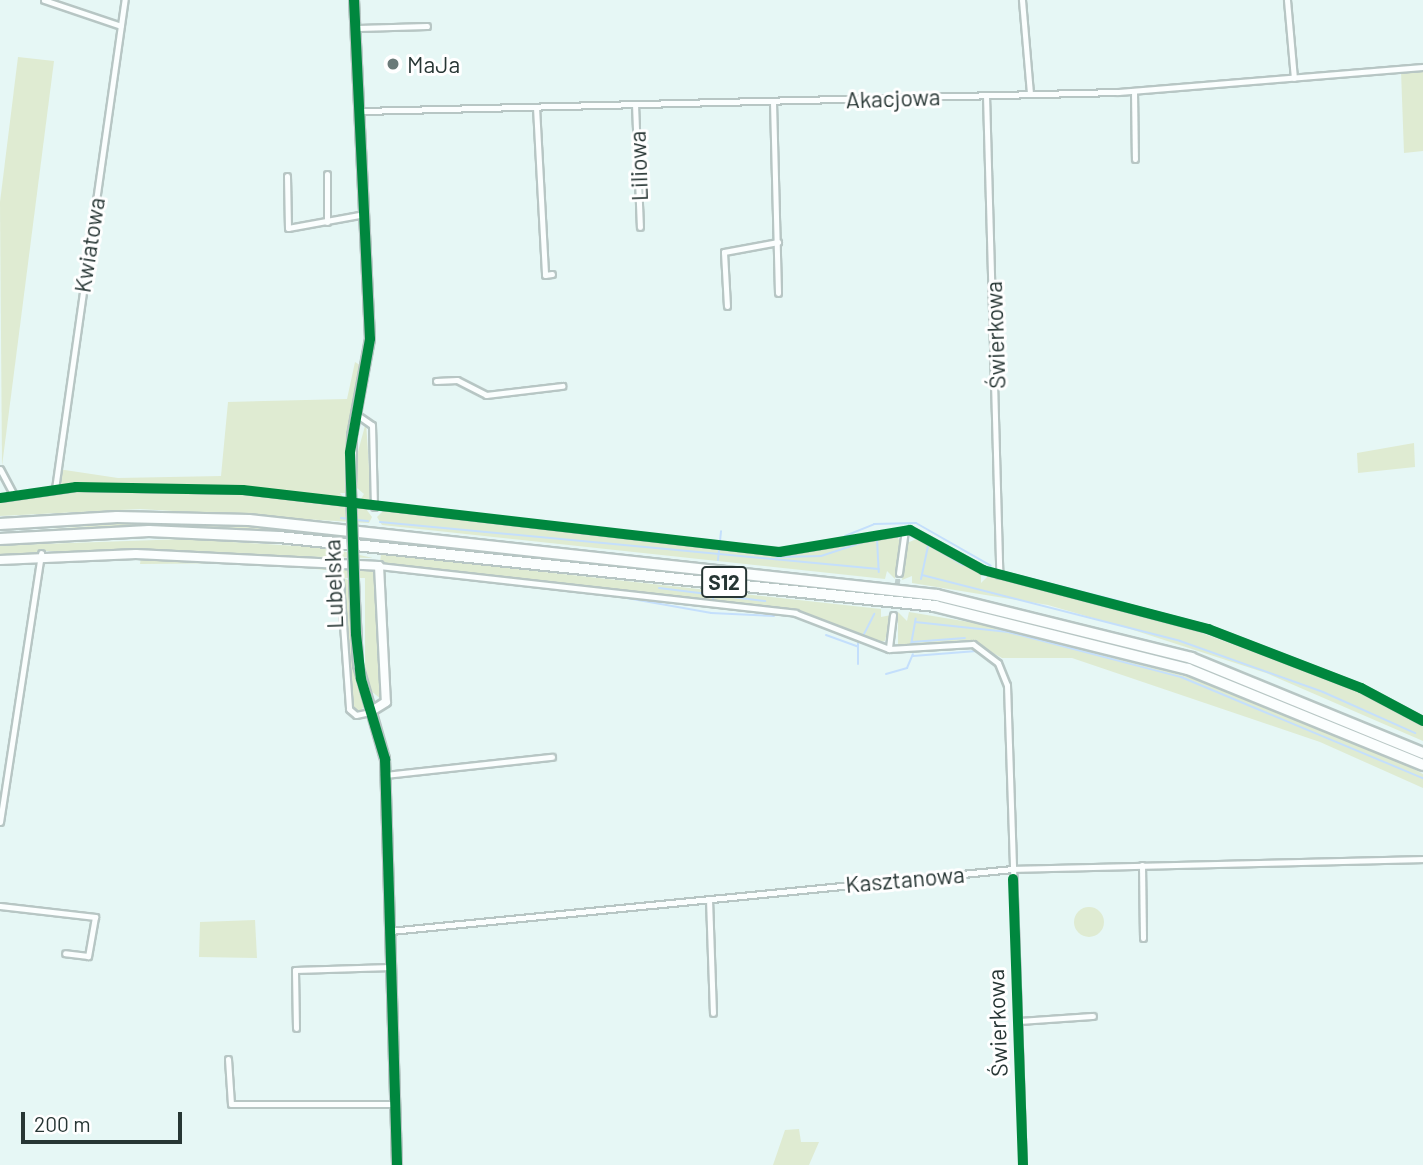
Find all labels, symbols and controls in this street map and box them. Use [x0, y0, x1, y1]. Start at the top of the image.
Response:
place label: MaJa [407, 50, 460, 78]
marker: MaJa [385, 56, 401, 72]
street label: Akacjowa [845, 83, 941, 113]
street label: Liliowa [623, 130, 653, 202]
street label: Kwiatowa [68, 195, 110, 295]
street label: Świerkowa [979, 281, 1011, 389]
street label: Lubelska [318, 539, 348, 629]
road number: S12 [700, 564, 748, 600]
street label: Kasztanowa [844, 860, 966, 898]
street label: Świerkowa [981, 969, 1013, 1077]
scale bar [24, 1098, 186, 1142]
text: 200 m [34, 1111, 91, 1136]

